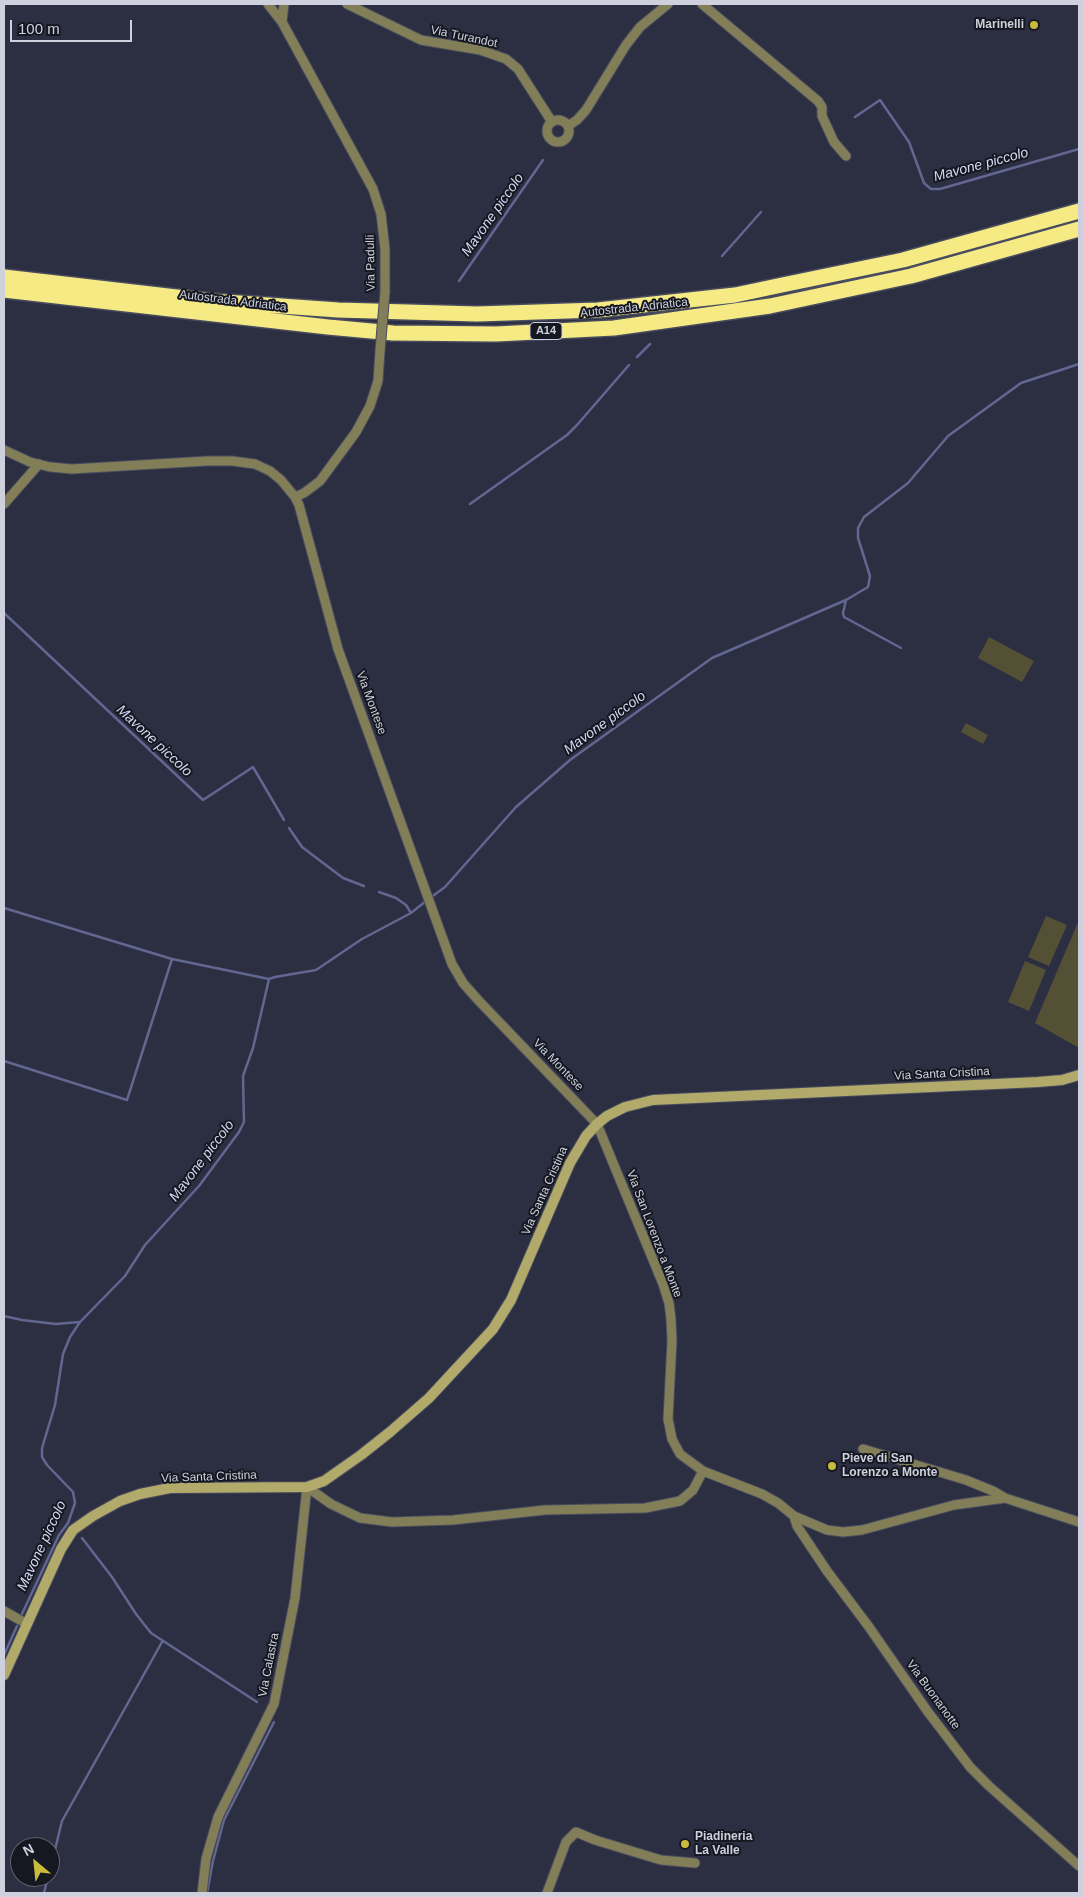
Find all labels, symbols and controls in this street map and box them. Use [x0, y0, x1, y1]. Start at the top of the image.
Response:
scale bar [12, 10, 135, 42]
place label: Marinelli [975, 18, 1024, 32]
marker: Marinelli [1028, 19, 1040, 31]
text: 100 m [18, 20, 60, 37]
street label: Via Turandot [429, 23, 499, 51]
water label: Mavone piccolo [932, 144, 1030, 186]
water label: Mavone piccolo [458, 170, 528, 260]
street label: Via Padulli [363, 235, 379, 291]
street label: Autostrada Adriatica [178, 287, 288, 315]
street label: Autostrada Adriatica [580, 295, 688, 321]
road number: A14 [530, 322, 562, 340]
street label: Via Montese [353, 669, 389, 737]
water label: Mavone piccolo [561, 688, 649, 758]
water label: Mavone piccolo [113, 702, 195, 780]
street label: Via Montese [530, 1036, 586, 1094]
street label: Via Santa Cristina [894, 1064, 990, 1084]
water label: Mavone piccolo [166, 1117, 238, 1205]
street label: Via Santa Cristina [519, 1144, 571, 1238]
street label: Via San Lorenzo a Monte [623, 1168, 685, 1300]
place label: Pieve di San Lorenzo a Monte [842, 1452, 937, 1480]
marker: Pieve di San Lorenzo a Monte [826, 1460, 838, 1472]
street label: Via Santa Cristina [161, 1468, 257, 1486]
water label: Mavone piccolo [14, 1498, 70, 1594]
street label: Via Calastra [256, 1632, 282, 1698]
street label: Via Buonanotte [903, 1658, 963, 1732]
place label: Piadineria La Valle [695, 1830, 752, 1858]
north arrow [10, 1837, 60, 1887]
marker: Piadineria La Valle [679, 1838, 691, 1850]
text: N [20, 1840, 37, 1859]

